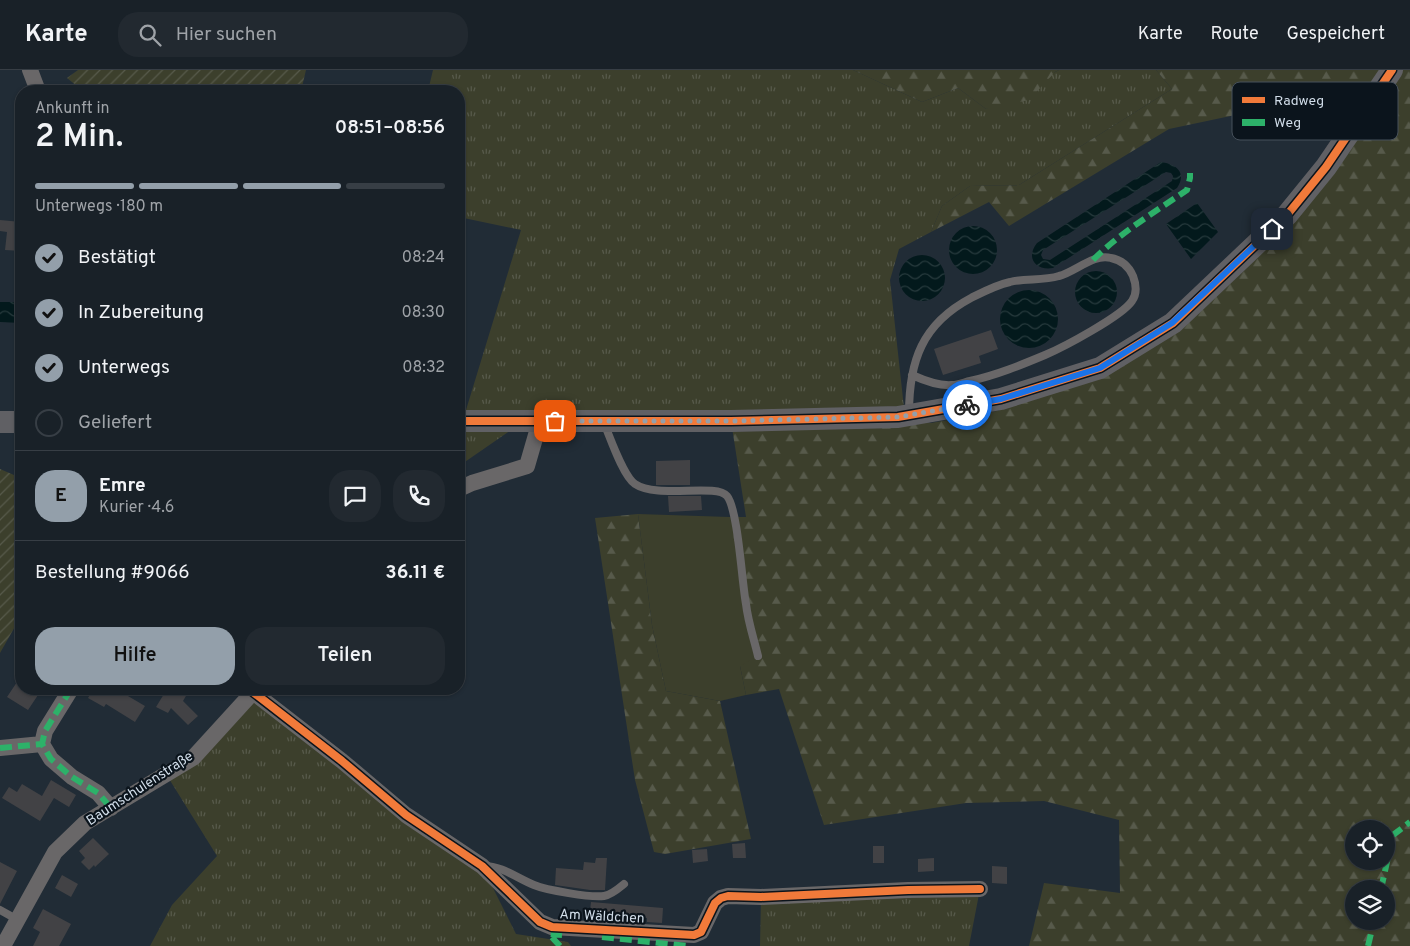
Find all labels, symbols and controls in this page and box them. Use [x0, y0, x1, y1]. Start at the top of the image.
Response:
search box [118, 12, 468, 57]
text: Karte [25, 20, 88, 50]
icon: search [136, 21, 164, 49]
text: Hier suchen [176, 23, 277, 47]
text: Karte [1138, 23, 1183, 46]
text: Route [1211, 23, 1259, 46]
text: Gespeichert [1287, 23, 1385, 46]
legend [1232, 82, 1398, 140]
text: Radweg [1274, 93, 1324, 110]
text: Ankunft in [35, 99, 110, 119]
text: Weg [1274, 115, 1301, 132]
text: 08:51–08:56 [335, 116, 445, 140]
text: 2 Min. [35, 118, 123, 158]
text: Unterwegs · 180 m [35, 197, 163, 217]
pin [1251, 208, 1293, 250]
icon: home [1258, 215, 1286, 243]
icon: check [35, 244, 63, 272]
text: Bestätigt [78, 246, 156, 270]
text: 08:24 [402, 248, 445, 268]
icon: check [35, 299, 63, 327]
text: In Zubereitung [78, 301, 204, 325]
text: 08:30 [402, 303, 445, 323]
icon: check [35, 354, 63, 382]
text: Unterwegs [78, 356, 170, 380]
text: 08:32 [402, 358, 445, 378]
courier [942, 380, 992, 430]
icon: bike [953, 391, 981, 419]
pin [534, 400, 576, 442]
icon: bag [541, 407, 569, 435]
text: Geliefert [78, 411, 152, 435]
button: chat [329, 470, 381, 522]
button: phone [393, 470, 445, 522]
text: Emre [99, 474, 146, 498]
text: E [55, 484, 67, 508]
text: Kurier · 4.6 [99, 498, 174, 518]
text: Bestellung #9066 [35, 561, 190, 585]
text: 36.11 € [385, 561, 445, 585]
button: Hilfe [35, 627, 235, 685]
button: Teilen [245, 627, 445, 685]
street label: Baumschulenstraße [83, 748, 197, 830]
map controls [1345, 820, 1395, 930]
button: locate [1345, 820, 1395, 870]
button: layers [1345, 880, 1395, 930]
street label: Am Wäldchen [559, 906, 645, 928]

